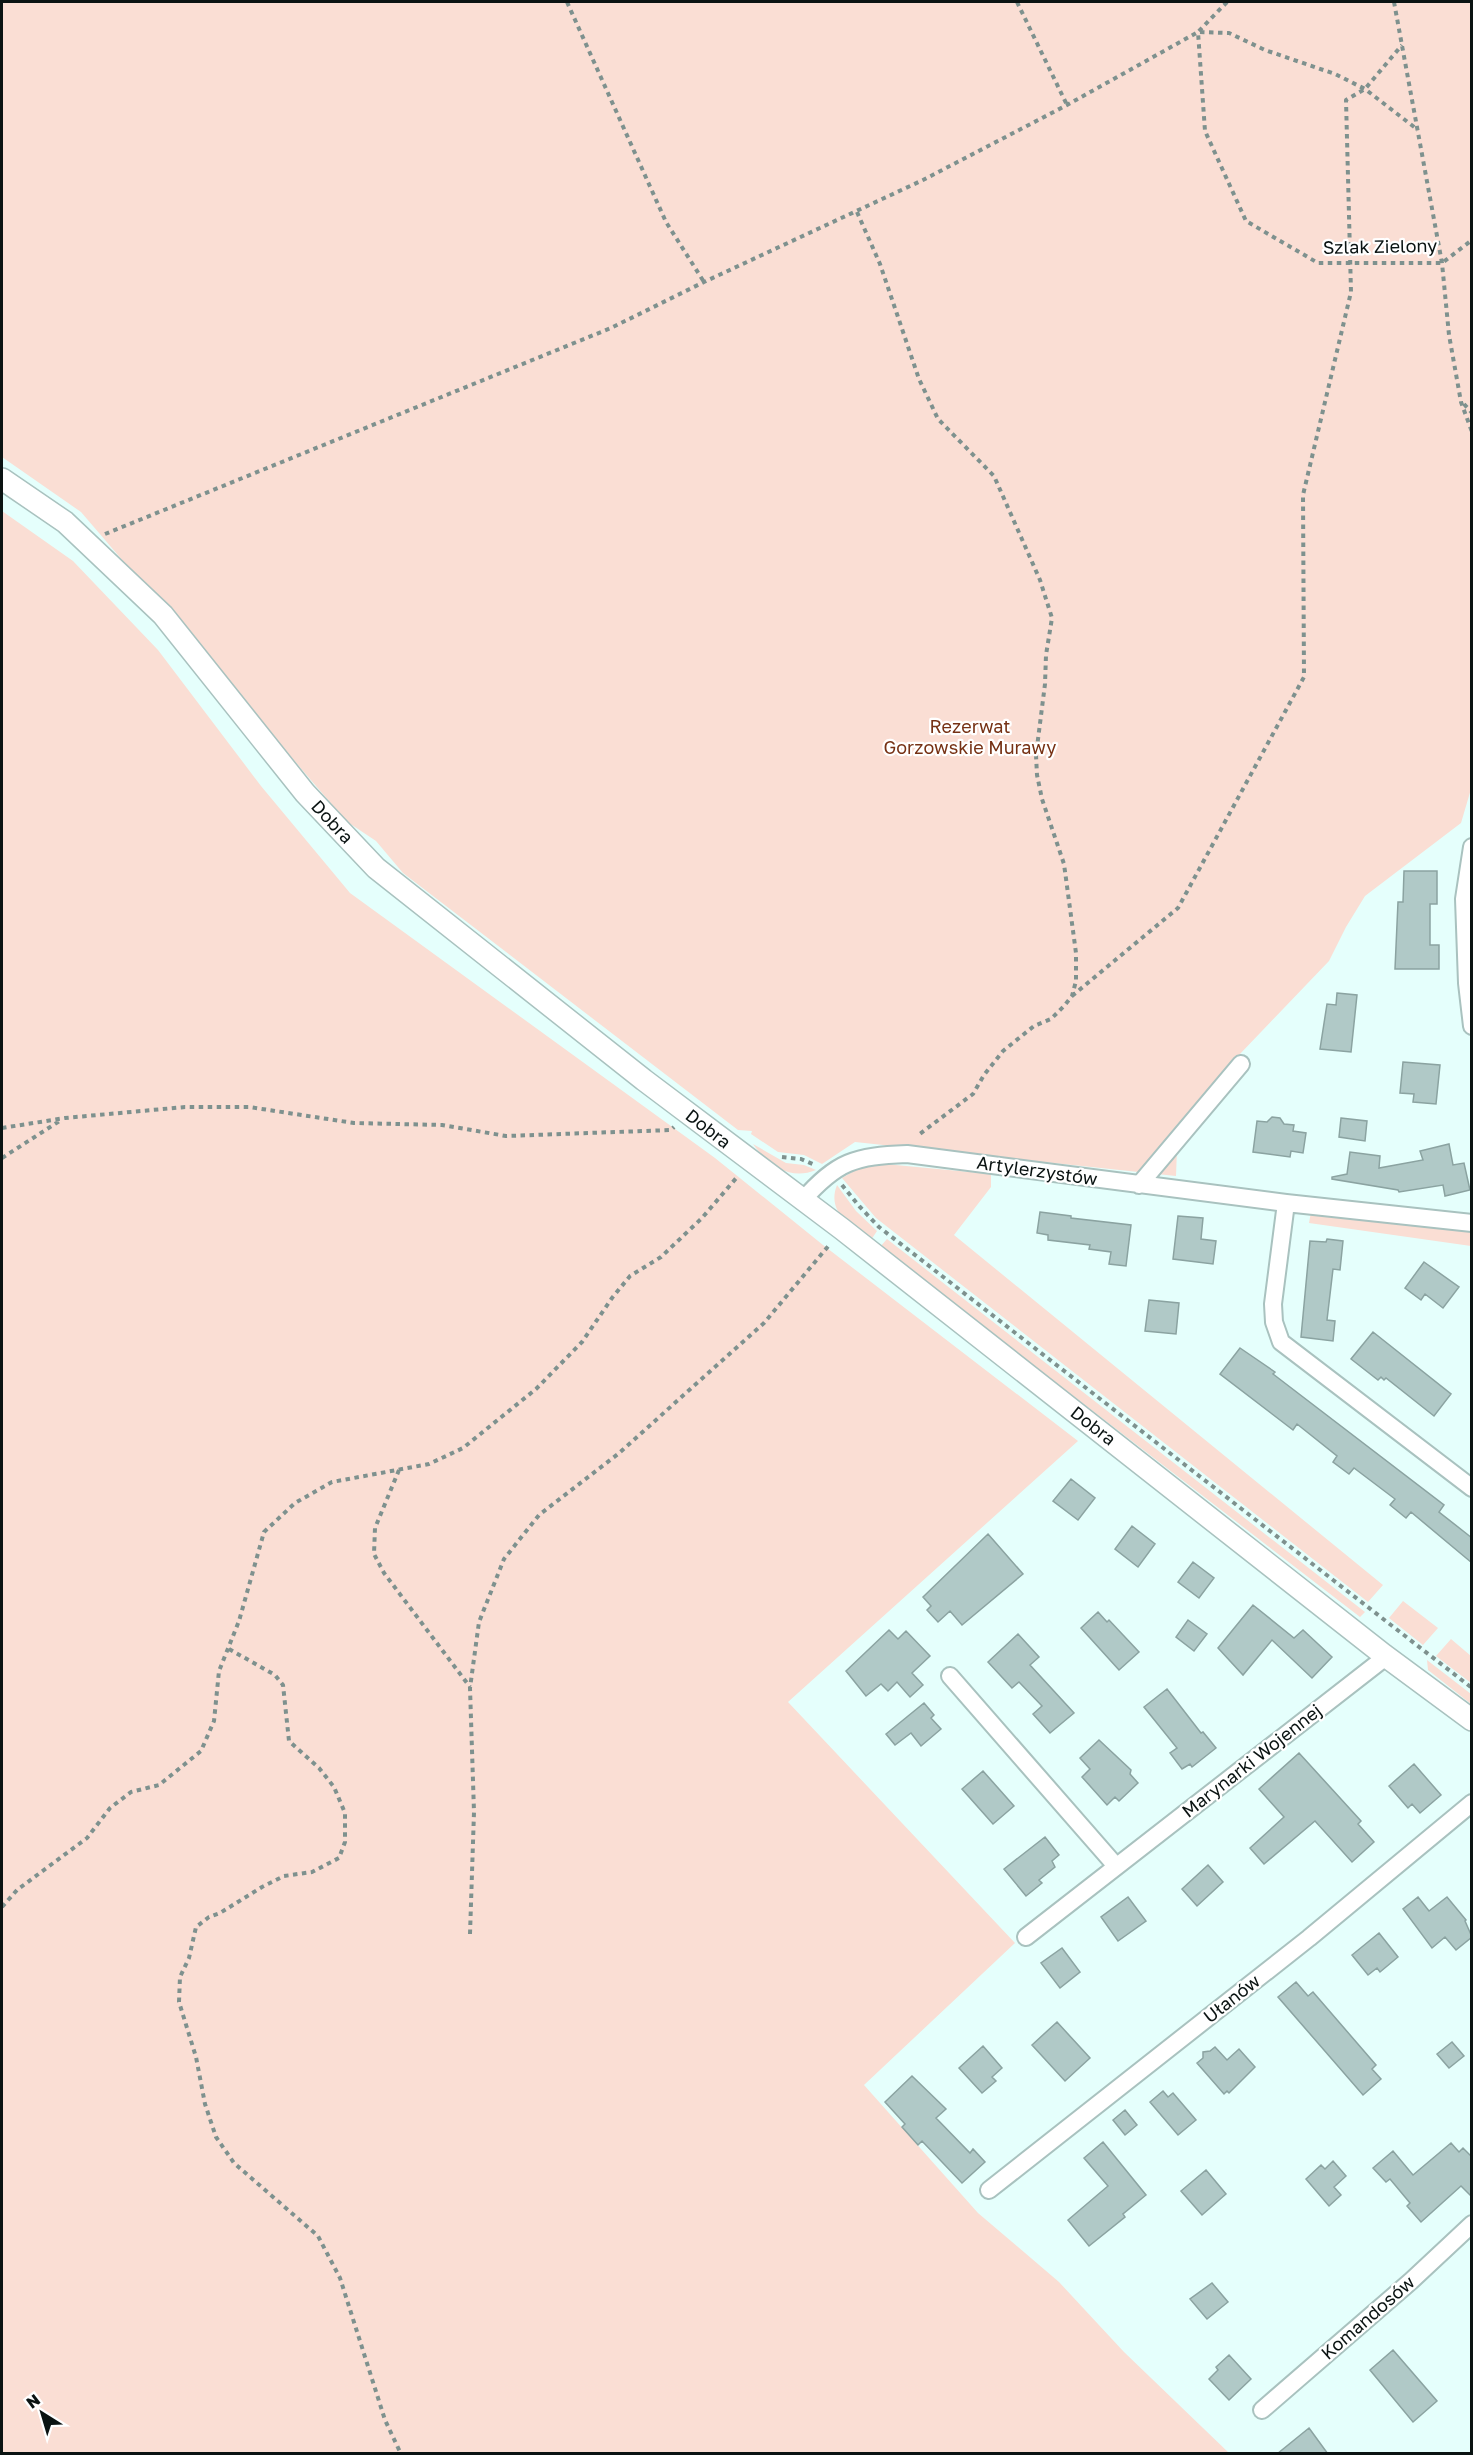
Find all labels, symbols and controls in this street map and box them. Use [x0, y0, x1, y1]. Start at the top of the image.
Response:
street label: Szlak Zielony [1323, 234, 1437, 258]
park label: Rezerwat Gorzowskie Murawy [884, 715, 1056, 758]
street label: Dobra [307, 795, 358, 848]
street label: Dobra [682, 1104, 736, 1153]
street label: Artylerzystów [975, 1151, 1099, 1189]
street label: Dobra [1067, 1401, 1121, 1450]
street label: Marynarki Wojennej [1177, 1699, 1326, 1822]
street label: Ułanów [1199, 1969, 1264, 2027]
street label: Komandosów [1316, 2270, 1419, 2364]
north arrow [12, 2383, 72, 2443]
text: N [22, 2389, 44, 2413]

